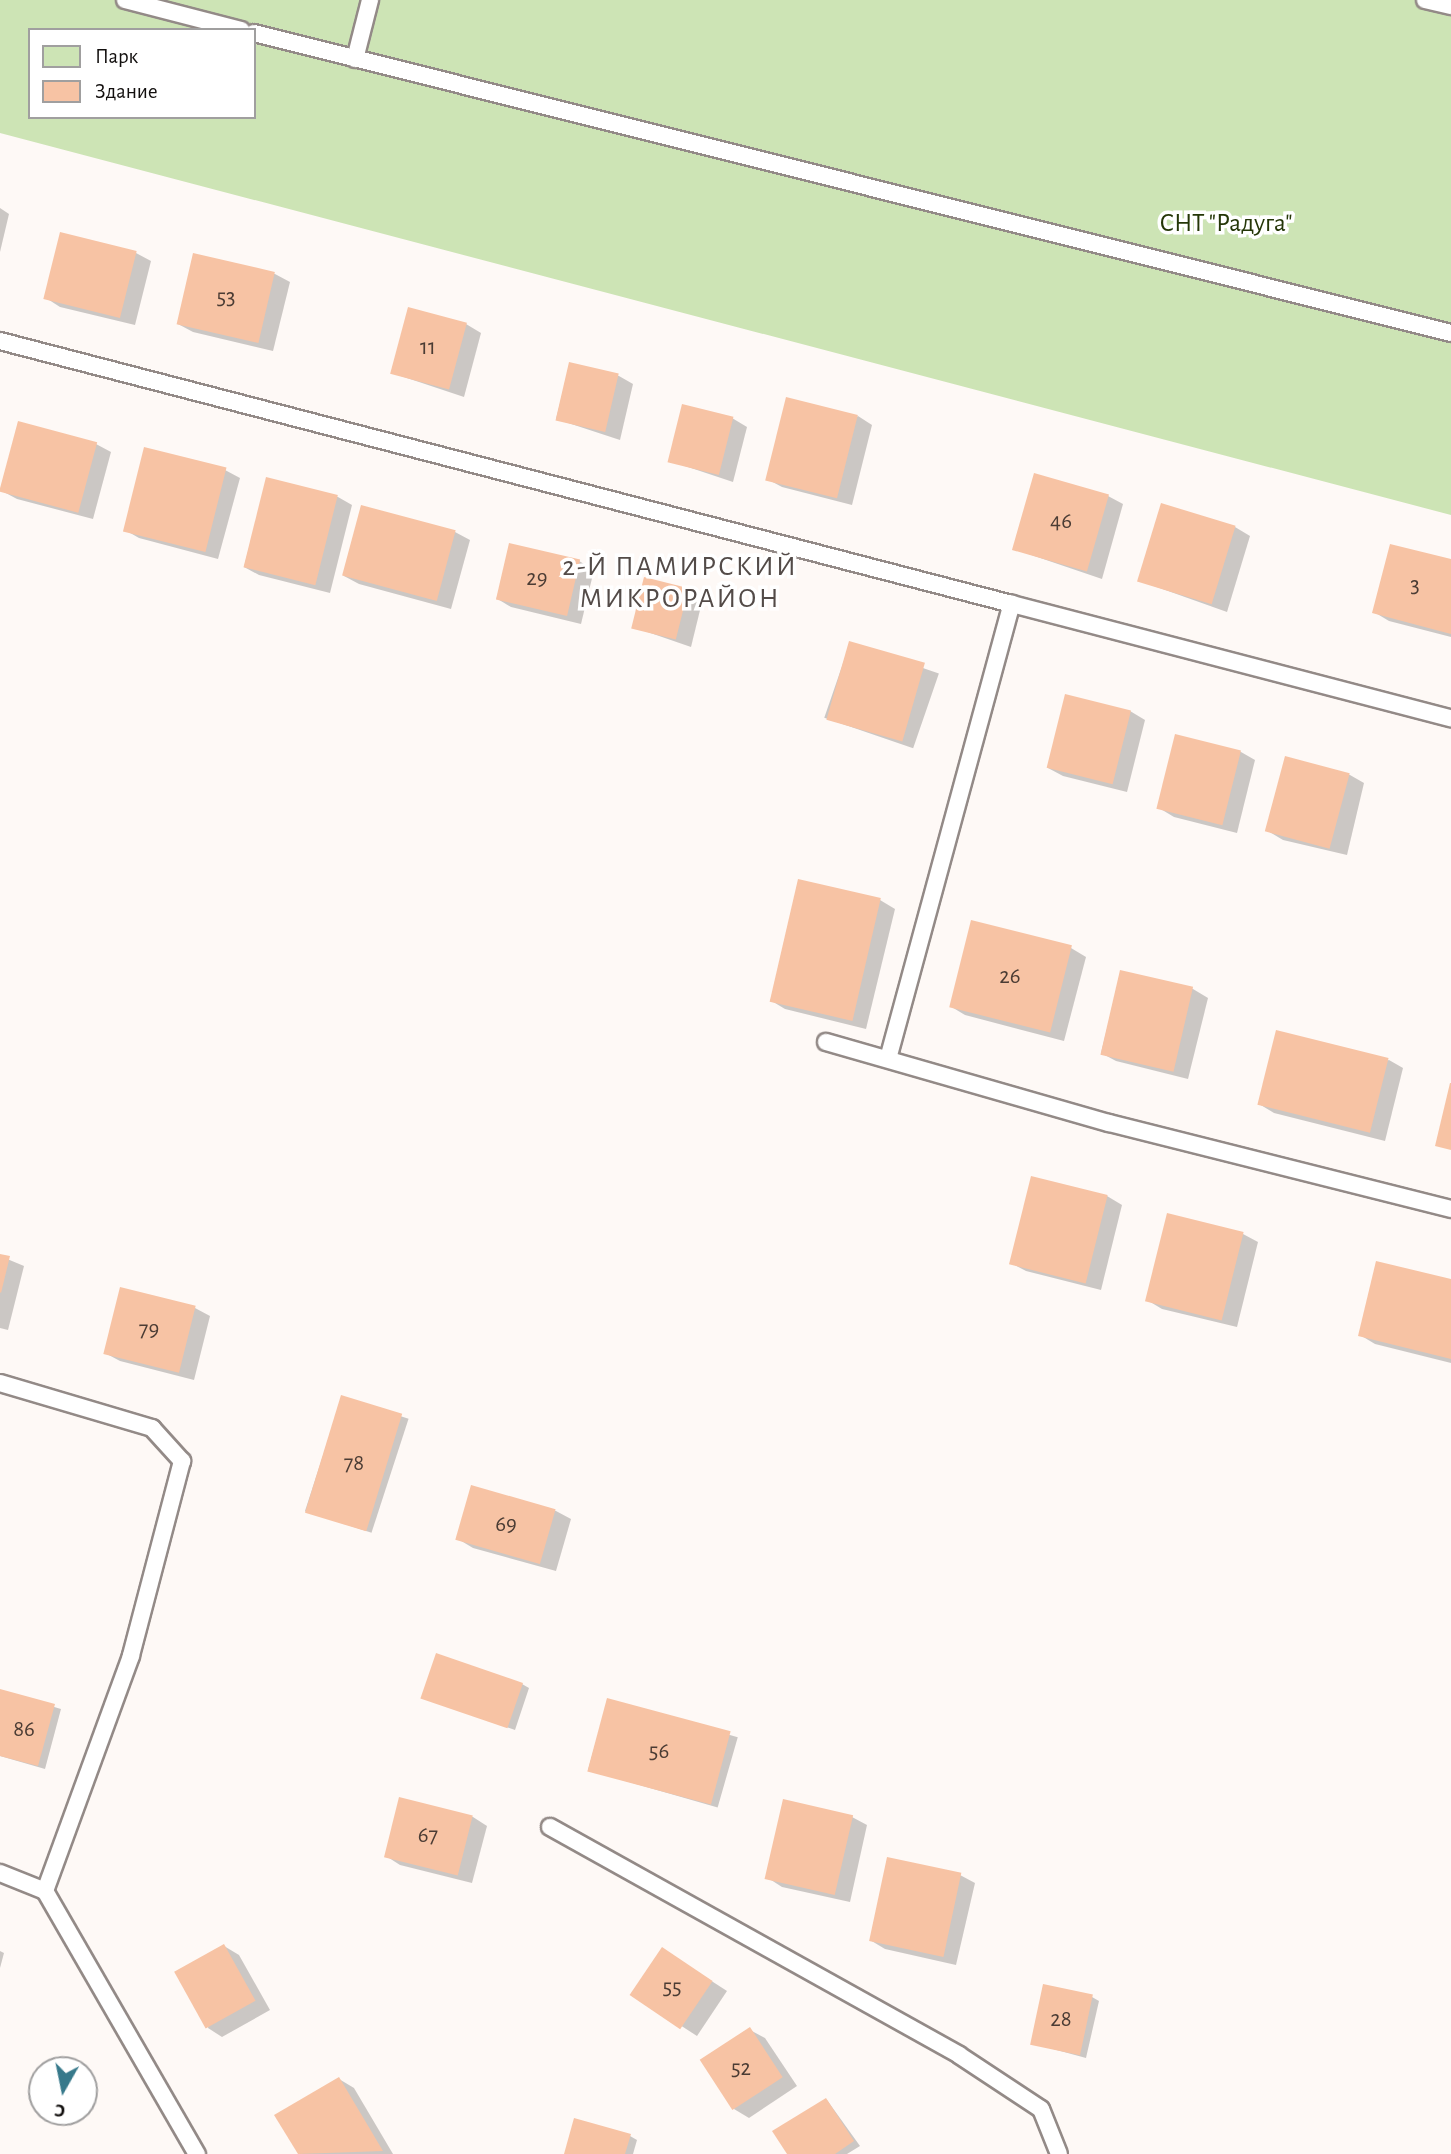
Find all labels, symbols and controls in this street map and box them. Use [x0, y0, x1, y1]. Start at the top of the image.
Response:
legend [28, 28, 256, 119]
text: Парк [95, 46, 138, 67]
text: Здание [95, 81, 158, 102]
park label: СНТ "Радуга" [1160, 208, 1292, 240]
house number: 53 [216, 284, 236, 312]
house number: 11 [420, 334, 436, 362]
house number: 46 [1050, 508, 1072, 536]
district label: 2-Й ПАМИРСКИЙ МИКРОРАЙОН [564, 550, 796, 616]
house number: 29 [526, 565, 548, 593]
house number: 3 [1410, 572, 1420, 600]
house number: 26 [999, 963, 1021, 991]
house number: 79 [139, 1316, 159, 1344]
house number: 78 [344, 1450, 364, 1478]
house number: 69 [495, 1511, 517, 1539]
house number: 86 [13, 1716, 35, 1744]
house number: 56 [649, 1738, 669, 1766]
house number: 67 [418, 1822, 438, 1850]
house number: 55 [662, 1974, 682, 2002]
house number: 28 [1050, 2006, 1072, 2034]
house number: 52 [731, 2055, 751, 2083]
north arrow [28, 2056, 98, 2126]
text: С [53, 2100, 67, 2120]

